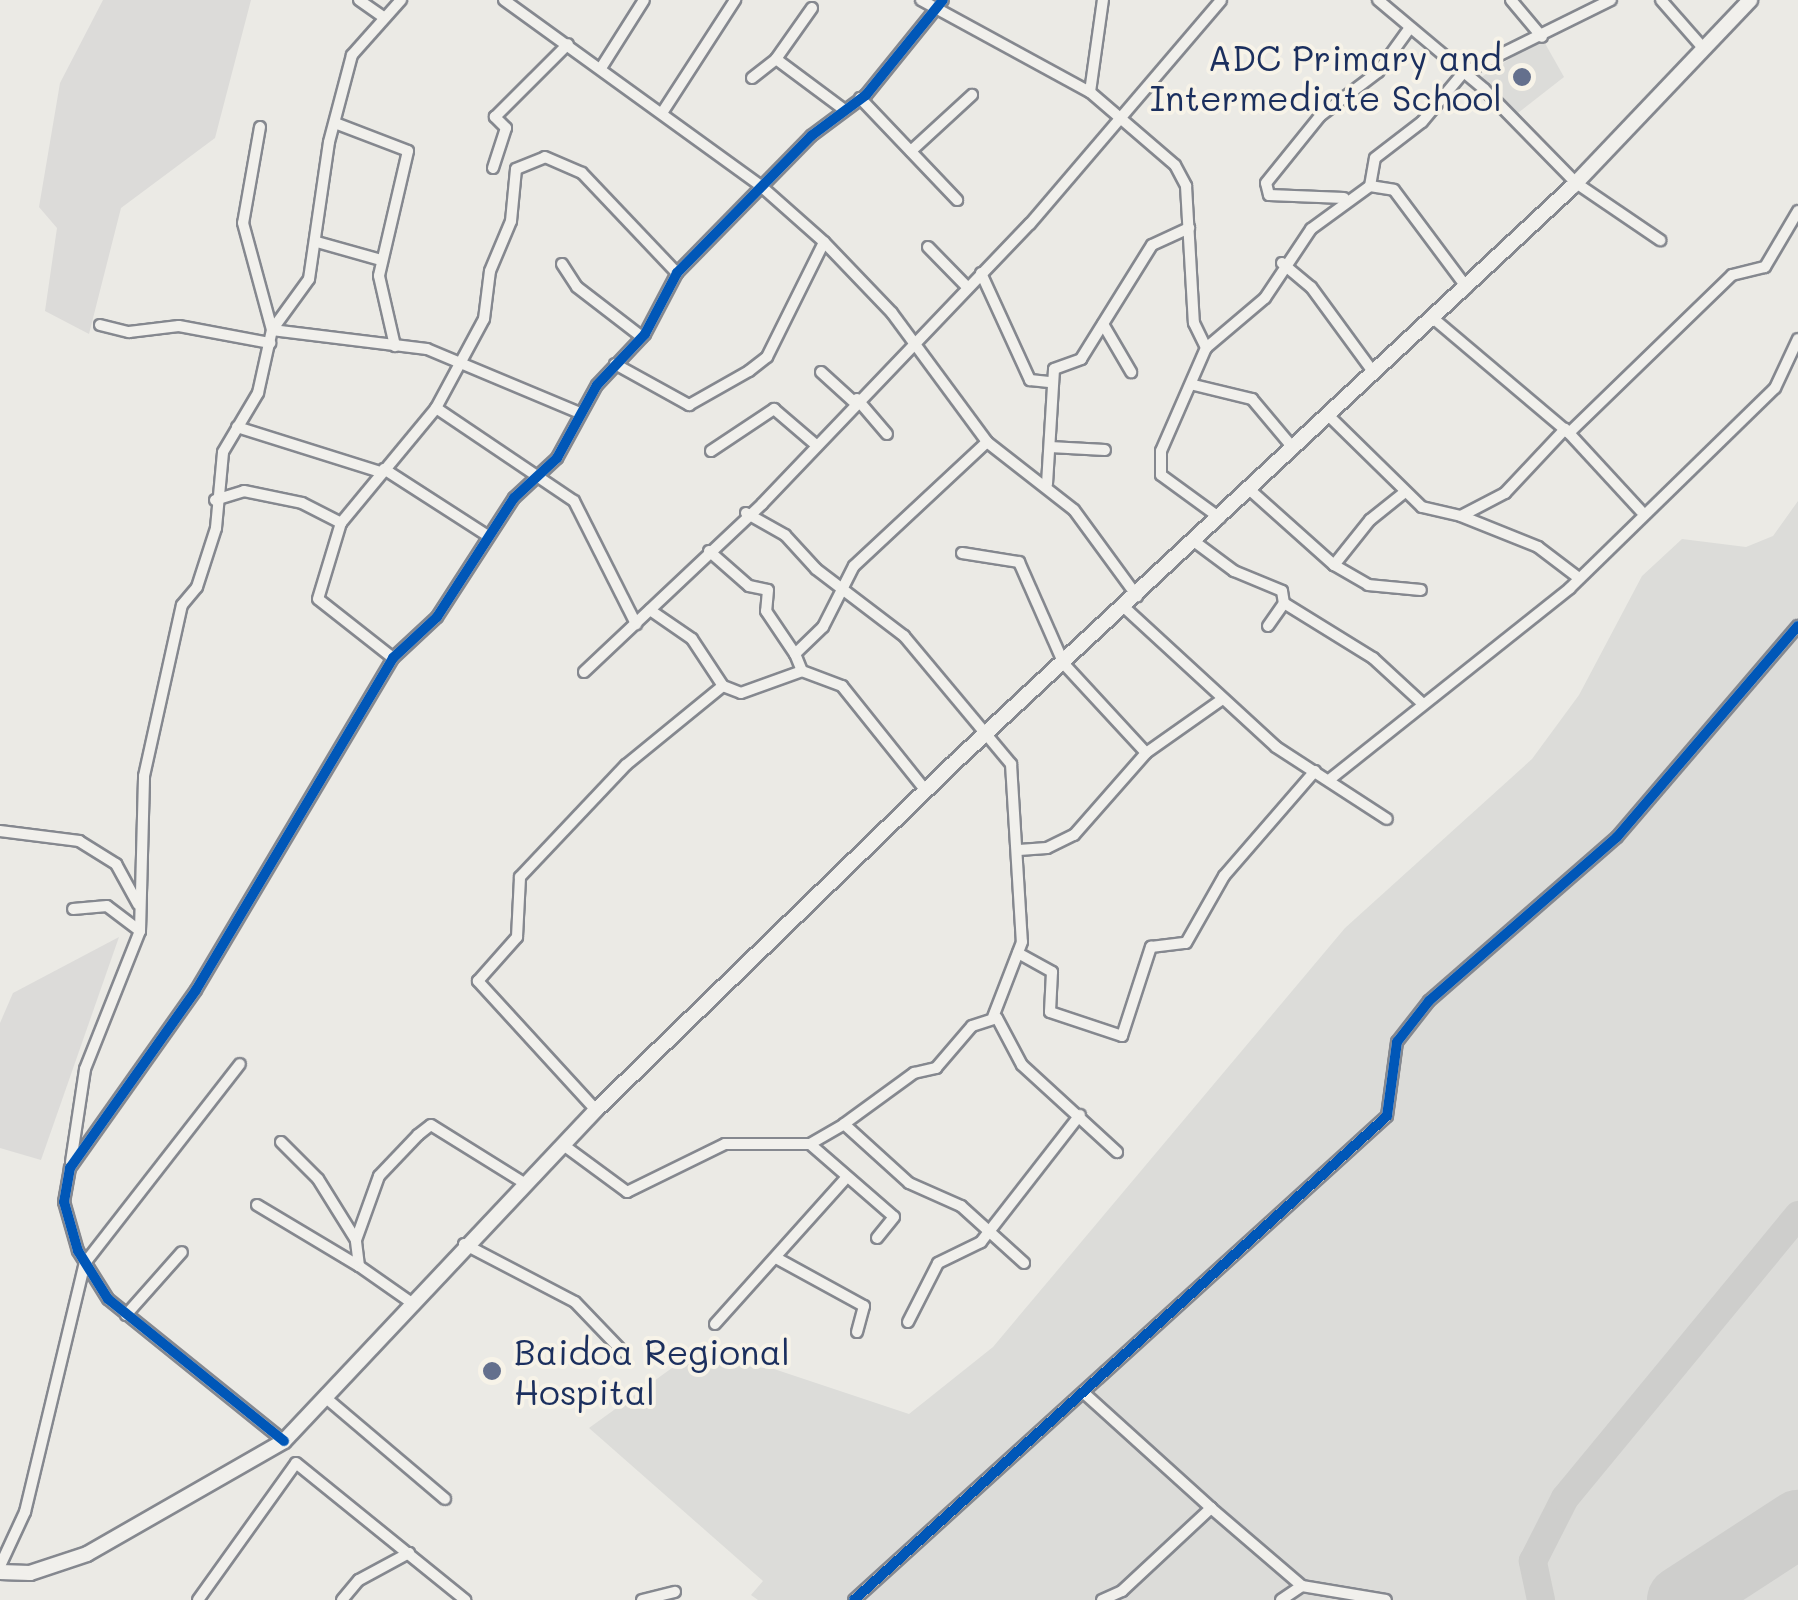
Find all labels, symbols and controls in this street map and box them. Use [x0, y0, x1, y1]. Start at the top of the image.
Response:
place label: ADC Primary and Intermediate School [1150, 36, 1502, 118]
marker: ADC Primary and Intermediate School [1511, 66, 1533, 88]
place label: Baidoa Regional Hospital [514, 1330, 790, 1412]
marker: Baidoa Regional Hospital [479, 1358, 505, 1384]

